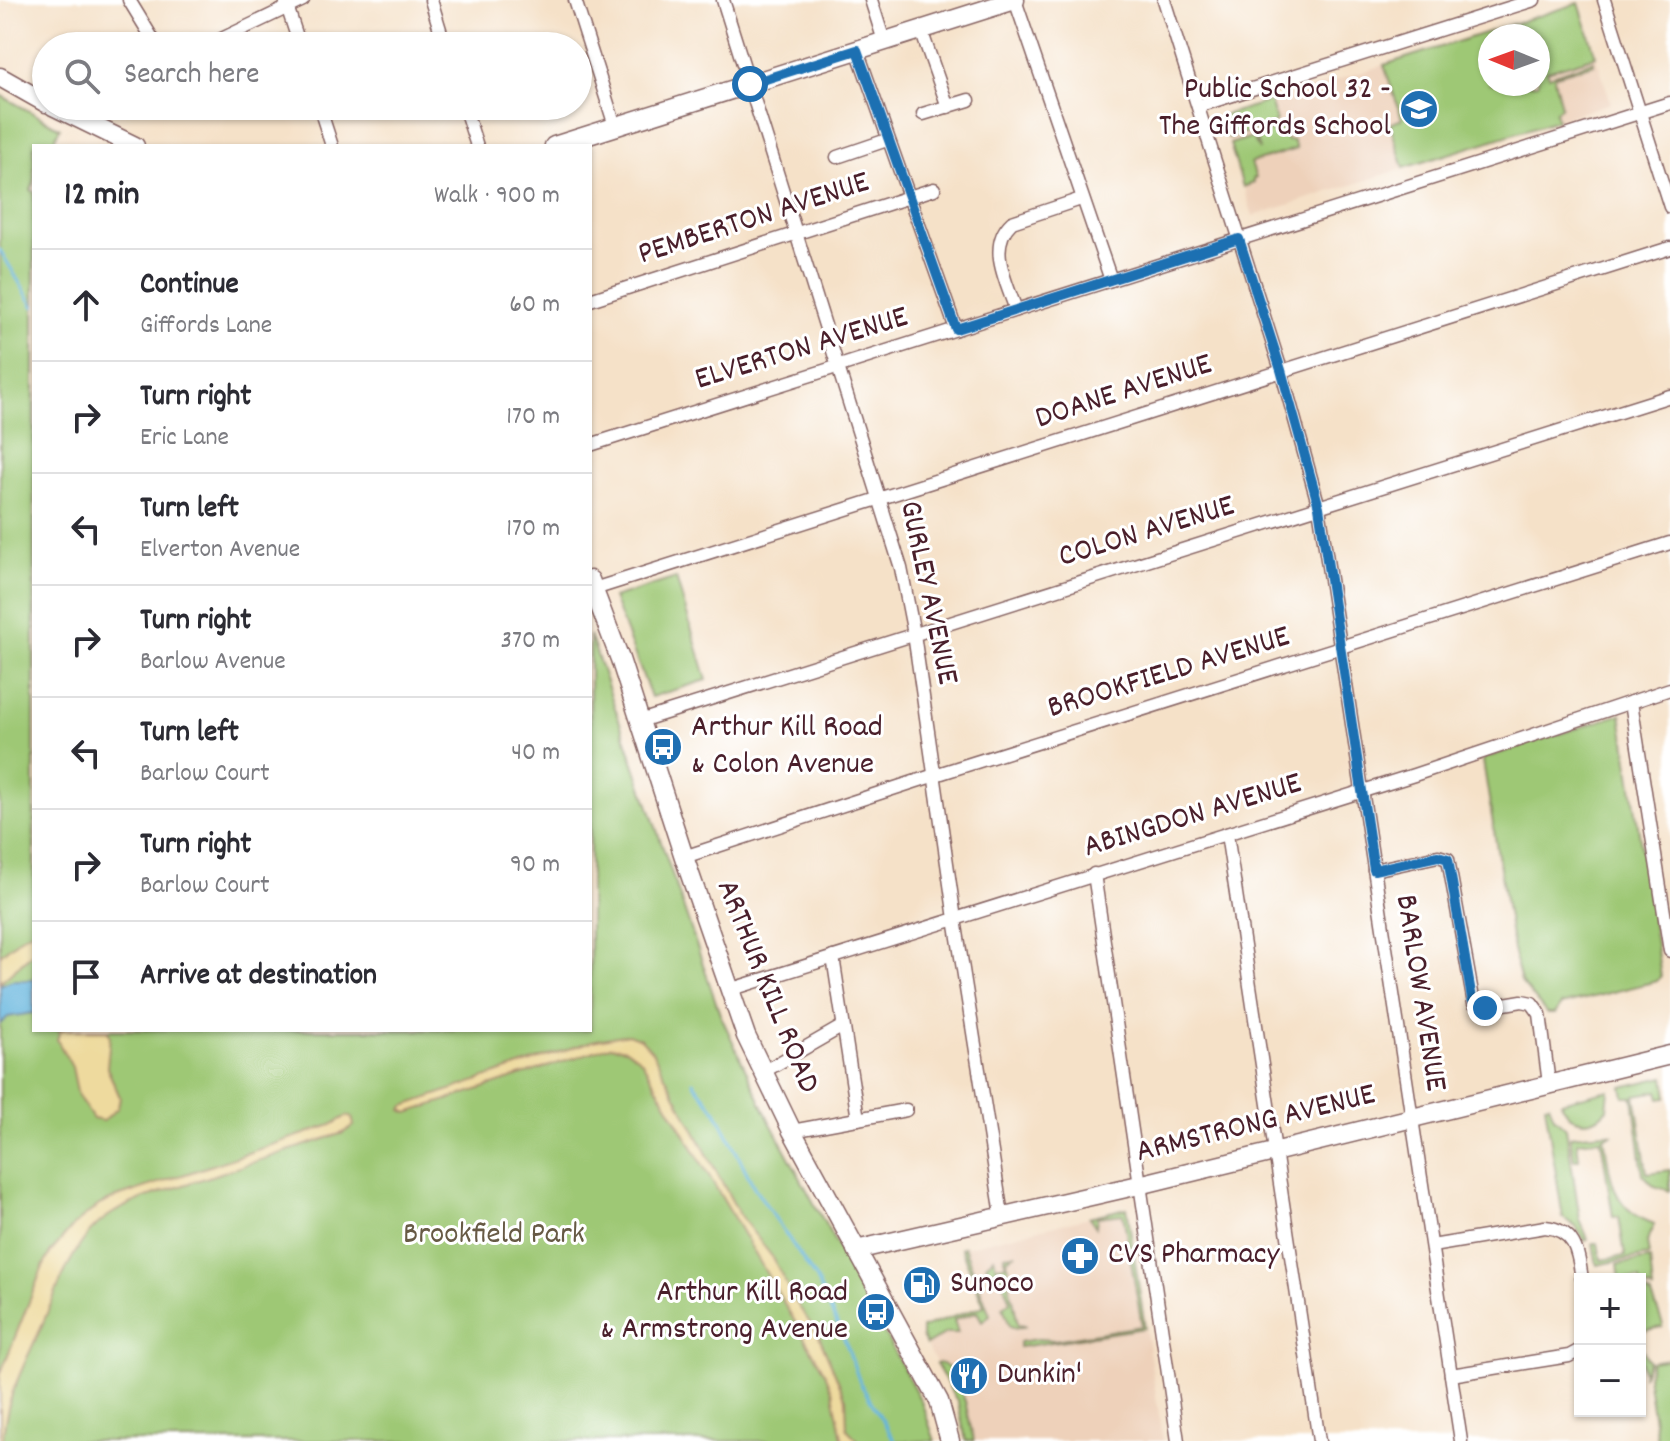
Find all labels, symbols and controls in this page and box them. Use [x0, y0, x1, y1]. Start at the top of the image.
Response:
north arrow [1478, 24, 1550, 96]
search box [32, 32, 592, 120]
icon: search [60, 54, 104, 98]
text: Search here [124, 55, 260, 98]
route start [732, 66, 768, 102]
place label: Public School 32 - The Giffords School [1159, 68, 1391, 151]
school or university icon: Public School 32 - The Giffords School [1398, 88, 1440, 130]
street label: PEMBERTON AVENUE [633, 161, 876, 279]
text: 12 min [64, 172, 139, 221]
text: Walk · 900 m [434, 178, 560, 215]
text: Continue [140, 265, 239, 308]
icon: ahead [64, 283, 108, 327]
text: 60 m [509, 287, 560, 324]
street label: ELVERTON AVENUE [690, 296, 915, 404]
text: Giffords Lane [140, 308, 272, 345]
street label: DOANE AVENUE [1030, 343, 1219, 443]
text: Turn right [140, 377, 251, 420]
icon: right [64, 395, 108, 439]
text: 170 m [506, 399, 560, 436]
text: Eric Lane [140, 420, 229, 457]
street label: COLON AVENUE [1053, 484, 1241, 582]
text: Turn left [140, 489, 239, 532]
street label: GURLEY AVENUE [885, 497, 969, 690]
icon: left [64, 507, 108, 551]
text: 170 m [506, 511, 560, 548]
text: Elverton Avenue [140, 532, 300, 569]
text: Turn right [140, 601, 251, 644]
street label: BROOKFIELD AVENUE [1042, 615, 1296, 733]
icon: right [64, 619, 108, 663]
text: 370 m [501, 623, 560, 660]
text: Barlow Avenue [140, 644, 286, 681]
place label: Arthur Kill Road & Colon Avenue [691, 706, 883, 789]
text: Turn left [140, 713, 239, 756]
bus stop icon: Arthur Kill Road & Colon Avenue [642, 726, 684, 768]
icon: left [64, 731, 108, 775]
text: 40 m [511, 735, 560, 772]
text: Barlow Court [140, 756, 269, 793]
street label: ABINGDON AVENUE [1078, 762, 1308, 872]
text: Turn right [140, 825, 251, 868]
icon: right [64, 843, 108, 887]
text: 90 m [510, 847, 560, 884]
text: Barlow Court [140, 868, 269, 905]
street label: ARTHUR KILL ROAD [702, 873, 830, 1101]
street label: BARLOW AVENUE [1381, 891, 1457, 1095]
icon: arrive [64, 955, 108, 999]
text: Arrive at destination [140, 956, 377, 999]
route end [1467, 990, 1503, 1026]
street label: ARMSTRONG AVENUE [1132, 1073, 1381, 1177]
park label: Brookfield Park [403, 1213, 585, 1259]
place label: CVS Pharmacy [1108, 1233, 1281, 1279]
pharmacy icon: CVS Pharmacy [1059, 1235, 1101, 1277]
place label: Sunoco [950, 1262, 1034, 1308]
fuel station icon: Sunoco [901, 1264, 943, 1306]
place label: Arthur Kill Road & Armstrong Avenue [600, 1271, 848, 1354]
map controls [1574, 1273, 1646, 1417]
button: + [1574, 1273, 1646, 1345]
bus stop icon: Arthur Kill Road & Armstrong Avenue [855, 1291, 897, 1333]
button: − [1574, 1345, 1646, 1417]
place label: Dunkin' [997, 1353, 1082, 1399]
restaurant icon: Dunkin' [948, 1355, 990, 1397]

